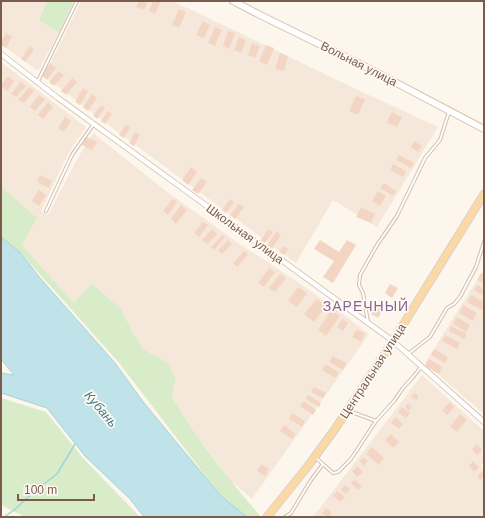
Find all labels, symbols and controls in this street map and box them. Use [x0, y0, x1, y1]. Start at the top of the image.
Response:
street label: Вольная улица [318, 39, 400, 89]
street label: Школьная улица [204, 201, 287, 267]
district label: ЗАРЕЧНЫЙ [323, 297, 409, 314]
street label: Центральная улица [337, 321, 409, 421]
water label: Кубань [81, 388, 121, 430]
scale bar [18, 476, 94, 502]
text: 100 m [24, 483, 57, 497]

